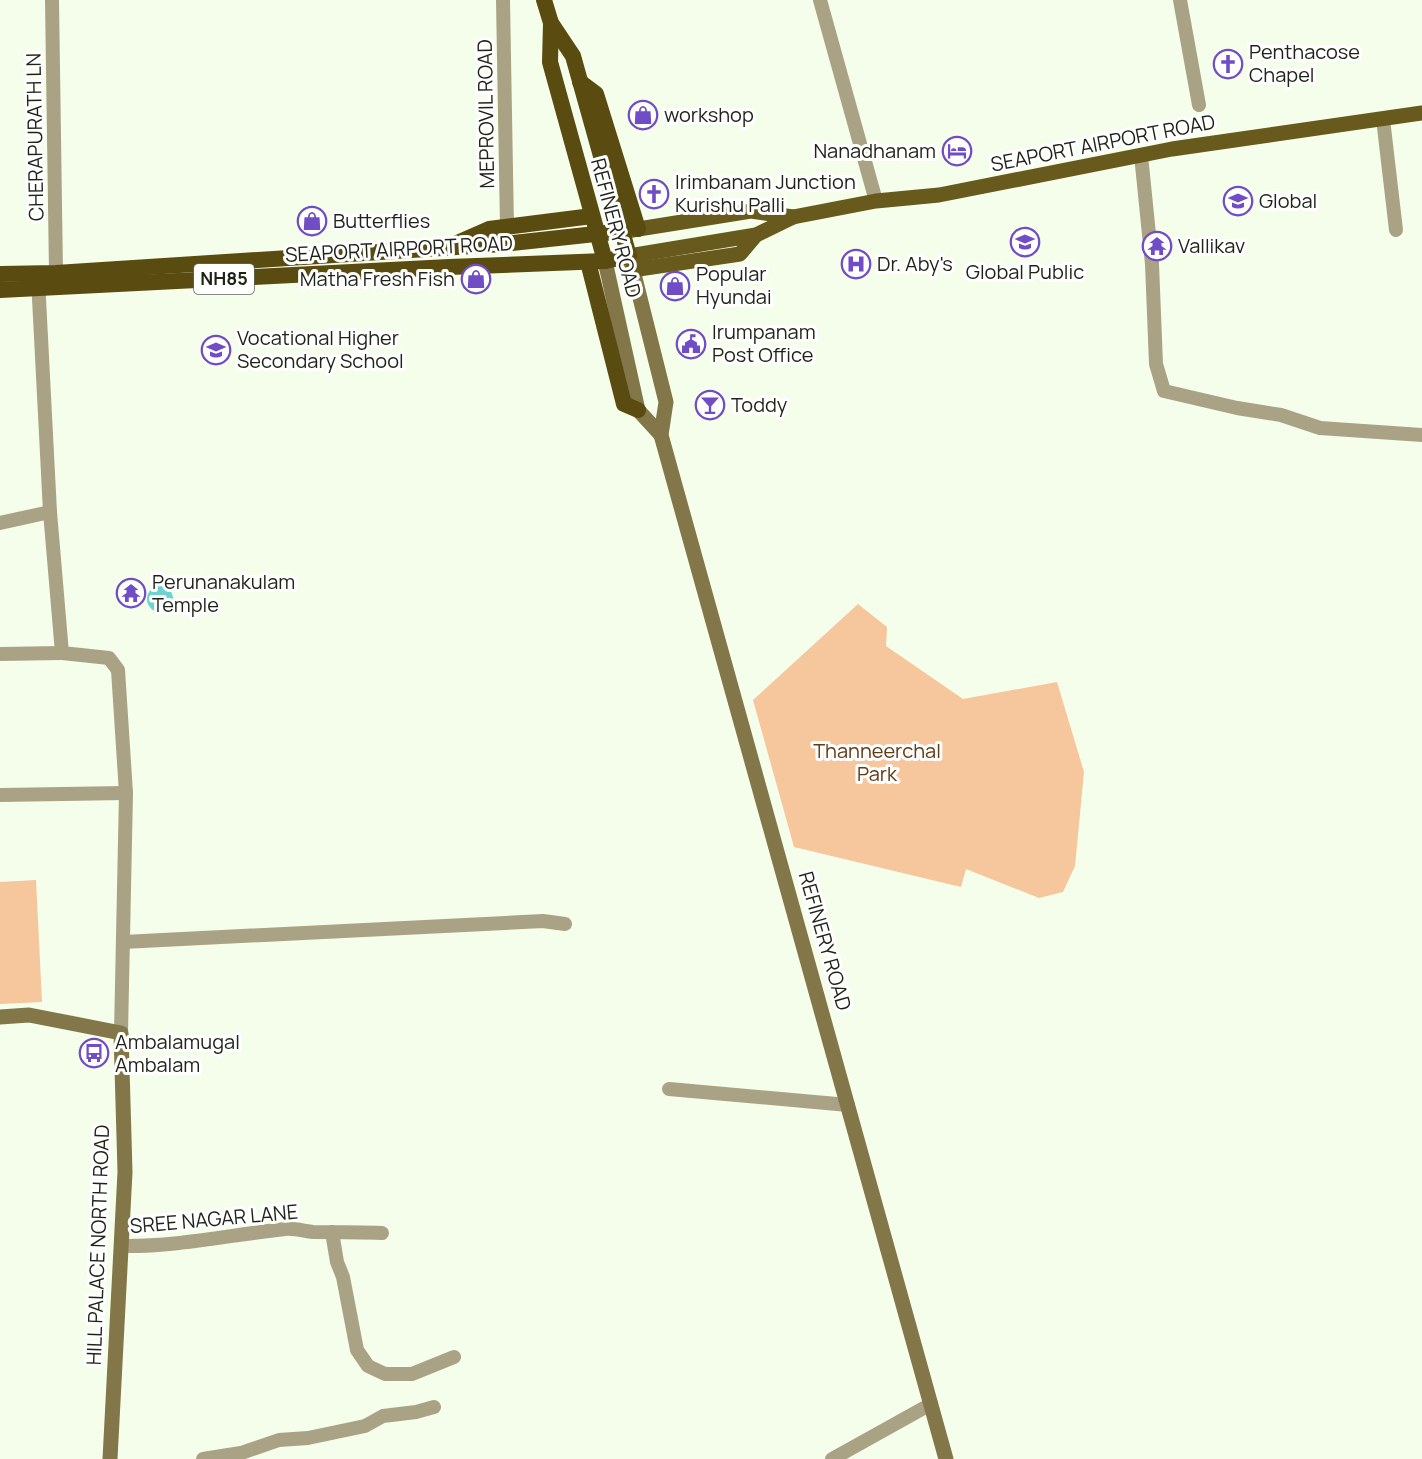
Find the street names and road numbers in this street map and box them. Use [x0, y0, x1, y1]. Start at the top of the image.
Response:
street label: MEPROVIL ROAD [471, 39, 500, 189]
street label: CHERAPURATH LN [20, 53, 49, 221]
street label: SEAPORT AIRPORT ROAD [988, 107, 1217, 178]
street label: REFINERY ROAD [585, 155, 648, 301]
street label: SEAPORT AIRPORT ROAD [284, 229, 514, 268]
road number: NH85 [194, 264, 254, 294]
street label: REFINERY ROAD [793, 868, 858, 1013]
street label: HILL PALACE NORTH ROAD [80, 1124, 115, 1366]
street label: SREE NAGAR LANE [129, 1198, 299, 1239]

